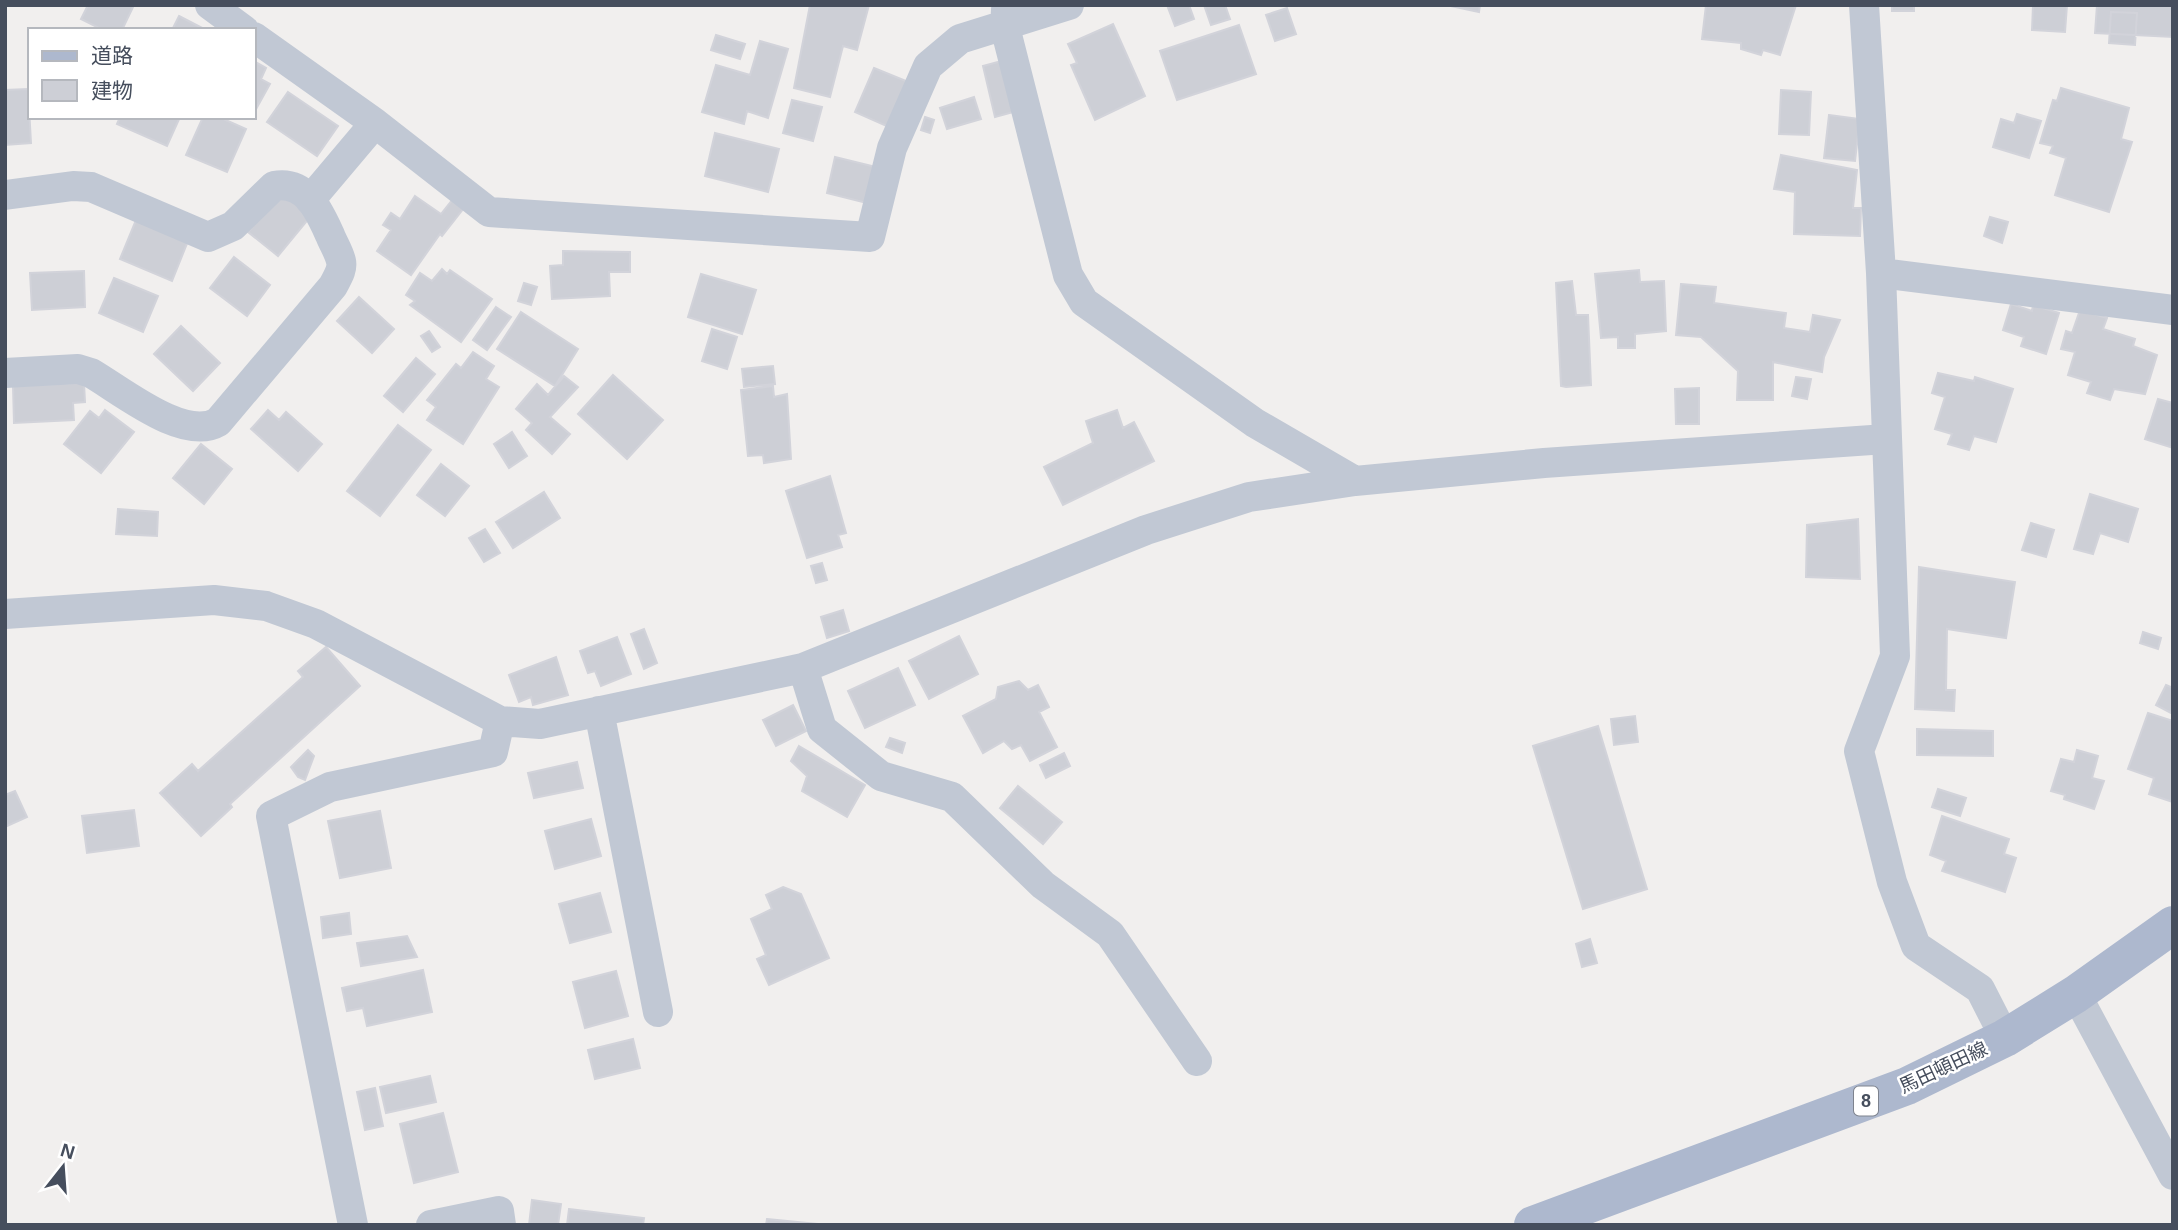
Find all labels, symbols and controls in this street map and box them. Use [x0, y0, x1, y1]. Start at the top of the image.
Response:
legend [28, 28, 256, 119]
text: 道路 [91, 44, 133, 67]
text: 建物 [91, 79, 133, 102]
street label: 馬田頓田線 [1896, 1038, 1991, 1097]
road number: 8 [1854, 1086, 1878, 1116]
north arrow [28, 1132, 98, 1202]
text: N [58, 1139, 77, 1163]

